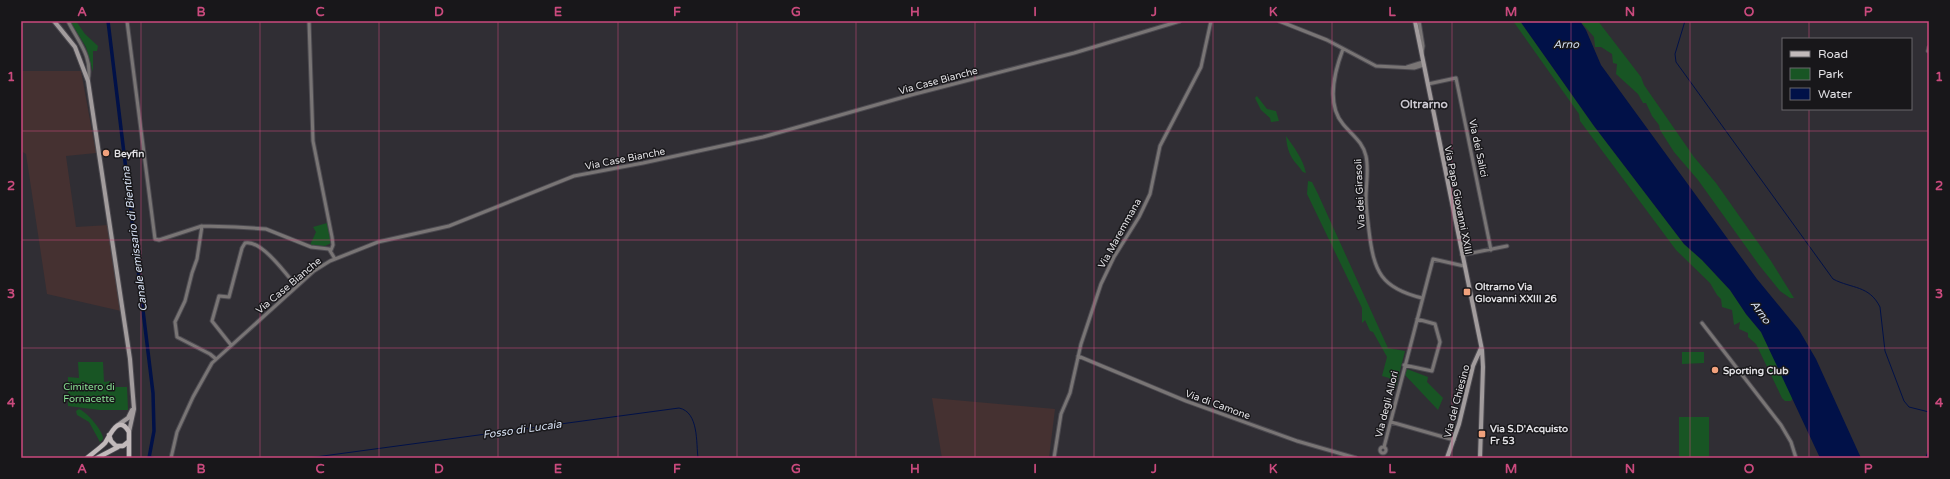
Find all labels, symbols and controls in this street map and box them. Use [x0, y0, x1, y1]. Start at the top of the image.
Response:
text: A [77, 4, 87, 20]
text: B [196, 4, 206, 20]
text: C [315, 4, 325, 20]
text: D [434, 4, 444, 20]
text: E [554, 4, 562, 20]
text: F [673, 4, 681, 20]
text: G [791, 4, 801, 20]
text: H [910, 4, 920, 20]
text: I [1033, 4, 1037, 20]
text: J [1150, 4, 1157, 20]
text: K [1269, 4, 1278, 20]
text: L [1388, 4, 1396, 20]
text: M [1505, 4, 1517, 20]
text: N [1625, 4, 1635, 20]
text: O [1744, 4, 1755, 20]
text: P [1864, 4, 1873, 20]
water label: Arno [1553, 38, 1580, 51]
legend [1782, 38, 1912, 110]
text: Road [1818, 47, 1848, 61]
street label: Via Case Bianche [897, 65, 979, 97]
text: Park [1818, 67, 1844, 81]
text: 1 [7, 69, 15, 85]
text: 1 [1935, 69, 1943, 85]
text: Water [1818, 87, 1853, 101]
district label: Oltrarno [1400, 97, 1448, 111]
street label: Via dei Salici [1466, 118, 1490, 178]
street label: Via Case Bianche [584, 145, 667, 173]
street label: Via Papa Giovanni XXIII [1442, 145, 1474, 256]
marker: Beyfin [101, 148, 111, 158]
place label: Beyfin [114, 148, 144, 160]
street label: Via dei Girasoli [1352, 159, 1368, 229]
water label: Canale emissario di Bientina [119, 165, 150, 312]
text: 2 [7, 178, 15, 194]
text: 2 [1935, 178, 1943, 194]
street label: Via Maremmana [1096, 197, 1144, 270]
street label: Via Case Bianche [254, 255, 324, 316]
place label: Oltrarno Via GIovanni XXIII 26 [1475, 281, 1558, 305]
text: 3 [7, 286, 15, 302]
text: 3 [1935, 286, 1943, 302]
marker: Oltrarno Via GIovanni XXIII 26 [1462, 287, 1472, 297]
water label: Arno [1748, 298, 1774, 328]
street label: Via del Chiesino [1441, 363, 1473, 439]
marker: Sporting Club [1710, 365, 1720, 375]
place label: Sporting Club [1723, 365, 1789, 377]
street label: Via degli Allori [1373, 370, 1401, 439]
park label: Cimitero di Fornacette [63, 381, 115, 405]
street label: Via di Camone [1183, 388, 1252, 422]
text: 4 [7, 395, 16, 411]
text: 4 [1935, 395, 1944, 411]
water label: Fosso di Lucaia [482, 417, 563, 441]
place label: Via S.D'Acquisto Fr 53 [1490, 423, 1568, 447]
marker: Via S.D'Acquisto Fr 53 [1477, 429, 1487, 439]
text: A [77, 461, 87, 477]
text: B [196, 461, 206, 477]
text: C [315, 461, 325, 477]
text: D [434, 461, 444, 477]
text: E [554, 461, 562, 477]
text: F [673, 461, 681, 477]
text: G [791, 461, 801, 477]
text: H [910, 461, 920, 477]
text: I [1033, 461, 1037, 477]
text: J [1150, 461, 1157, 477]
text: K [1269, 461, 1278, 477]
text: L [1388, 461, 1396, 477]
text: M [1505, 461, 1517, 477]
text: N [1625, 461, 1635, 477]
text: O [1744, 461, 1755, 477]
text: P [1864, 461, 1873, 477]

